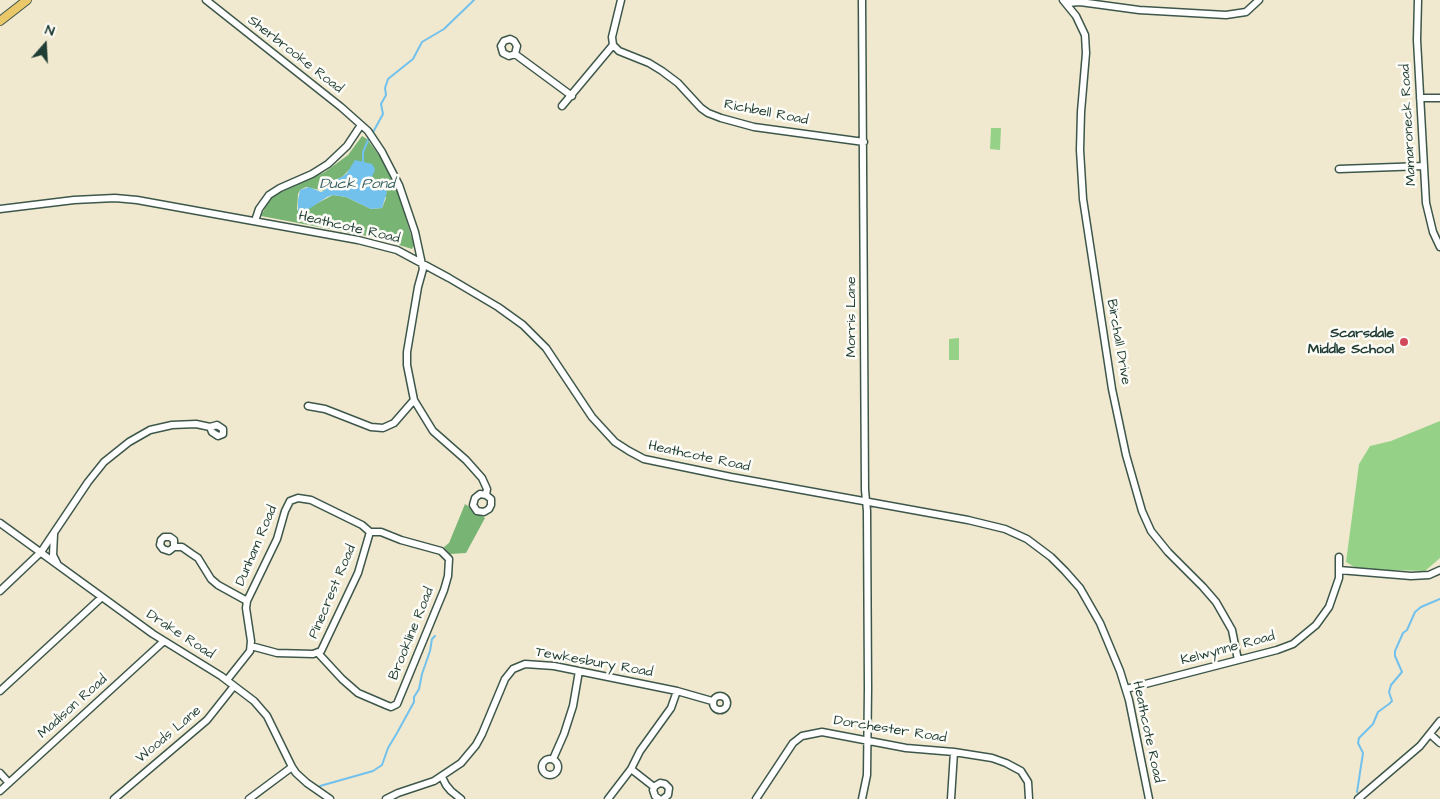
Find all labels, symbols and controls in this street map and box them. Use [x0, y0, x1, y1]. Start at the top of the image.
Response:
street label: Sherbrooke Road [244, 13, 346, 97]
north arrow [20, 20, 70, 70]
text: N [42, 20, 57, 42]
street label: Mamaroneck Road [1397, 64, 1421, 186]
street label: Richbell Road [722, 97, 810, 129]
water label: Duck Pond [319, 176, 395, 194]
street label: Heathcote Road [297, 208, 401, 248]
street label: Morris Lane [844, 276, 860, 358]
street label: Birchall Drive [1102, 298, 1134, 386]
place label: Scarsdale Middle School [1308, 326, 1394, 358]
marker: Scarsdale Middle School [1398, 336, 1410, 348]
street label: Heathcote Road [647, 438, 751, 476]
street label: Dunham Road [232, 503, 282, 589]
street label: Pinecrest Road [306, 543, 360, 641]
street label: Brookline Road [386, 585, 438, 683]
street label: Drake Road [143, 607, 217, 663]
street label: Kelwynne Road [1179, 628, 1277, 670]
street label: Tewkesbury Road [534, 644, 654, 682]
street label: Madison Road [35, 671, 111, 743]
street label: Heathcote Road [1128, 680, 1166, 784]
street label: Woods Lane [133, 703, 205, 767]
street label: Dorchester Road [832, 713, 948, 747]

